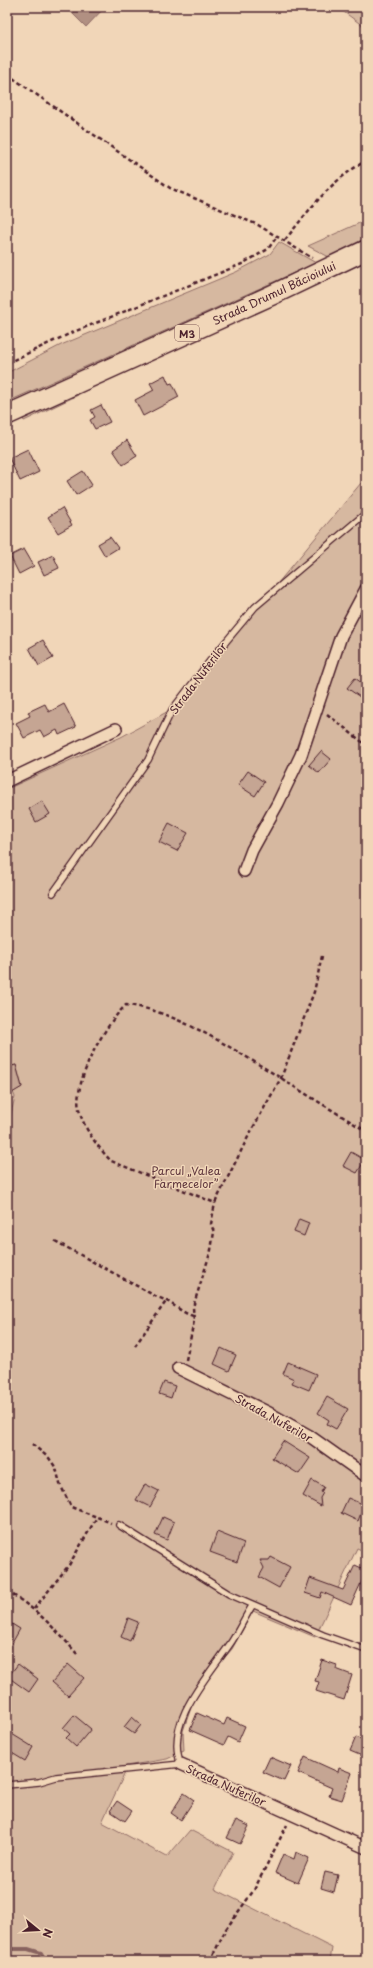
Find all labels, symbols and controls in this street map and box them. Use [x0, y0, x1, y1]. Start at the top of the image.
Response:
street label: Strada Drumul Băcioiului [210, 257, 338, 329]
road number: M3 [175, 325, 199, 341]
street label: Strada Nuferilor [165, 638, 231, 718]
park label: Parcul „Valea Farmecelor” [151, 1162, 221, 1192]
street label: Strada Nuferilor [232, 1390, 316, 1447]
street label: Strada Nuferilor [183, 1760, 270, 1811]
north arrow [18, 1910, 58, 1950]
text: N [38, 1926, 57, 1940]

